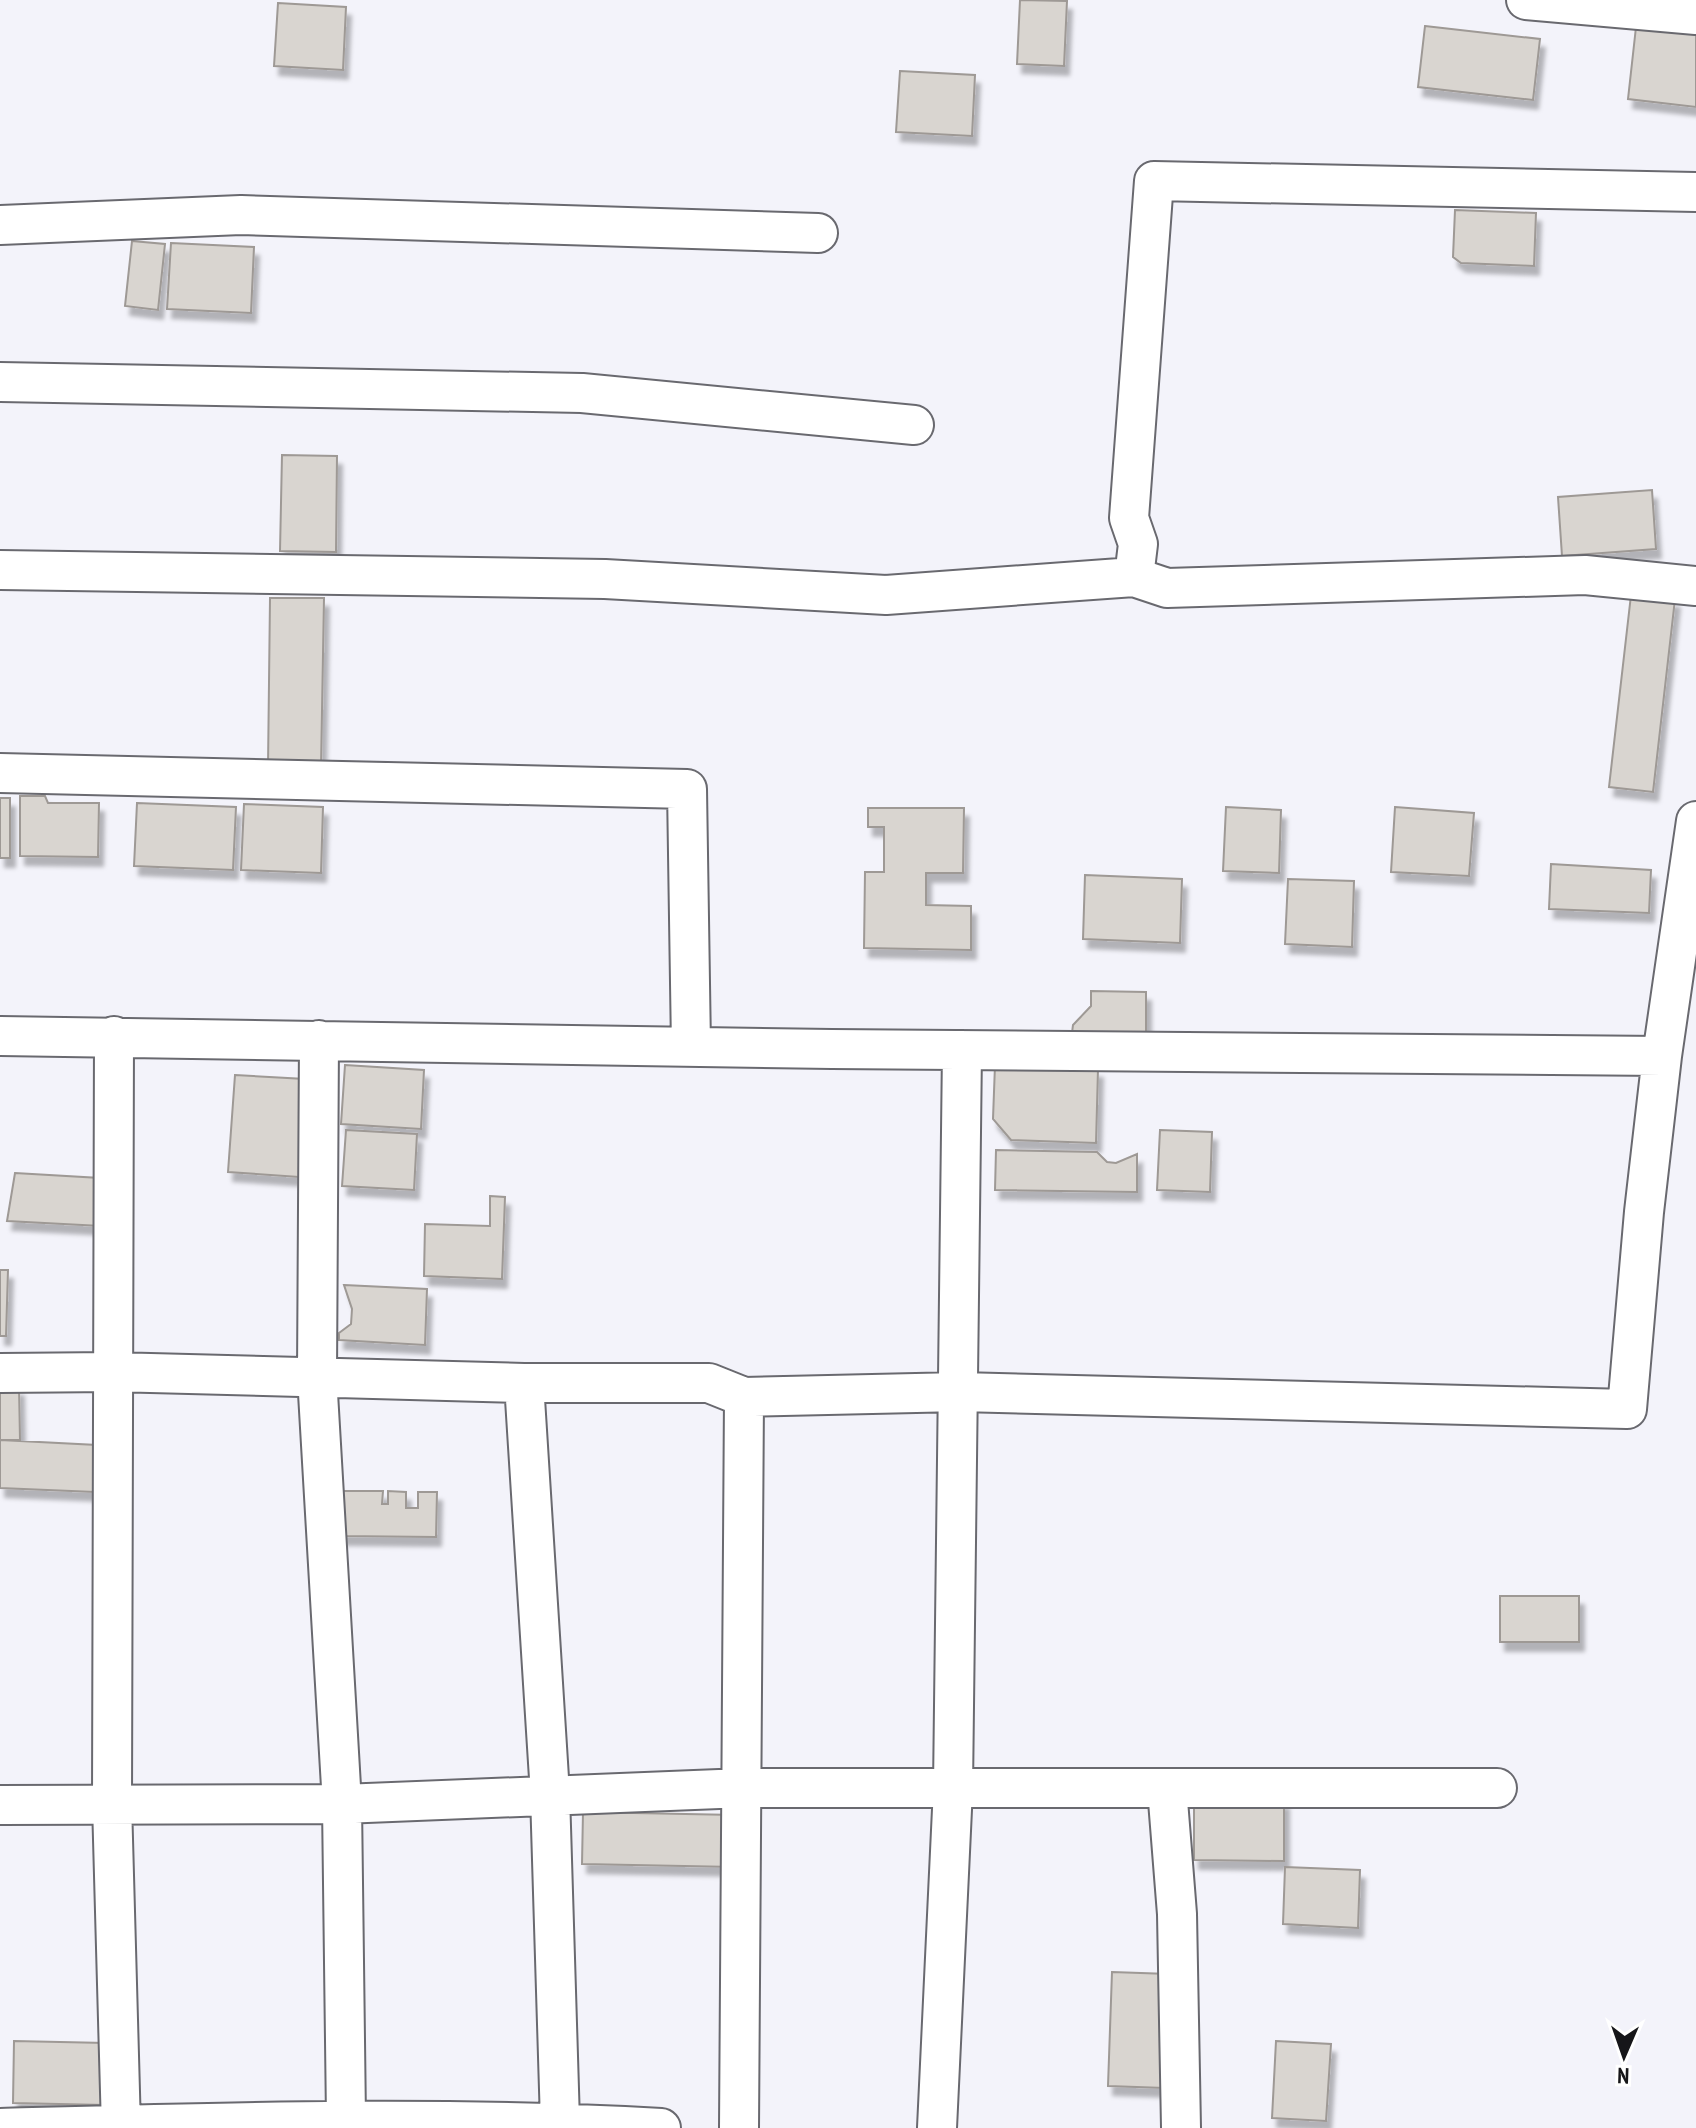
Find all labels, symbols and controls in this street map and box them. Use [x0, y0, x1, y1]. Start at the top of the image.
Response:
north arrow [1584, 2016, 1664, 2096]
text: N [1617, 2062, 1630, 2090]

